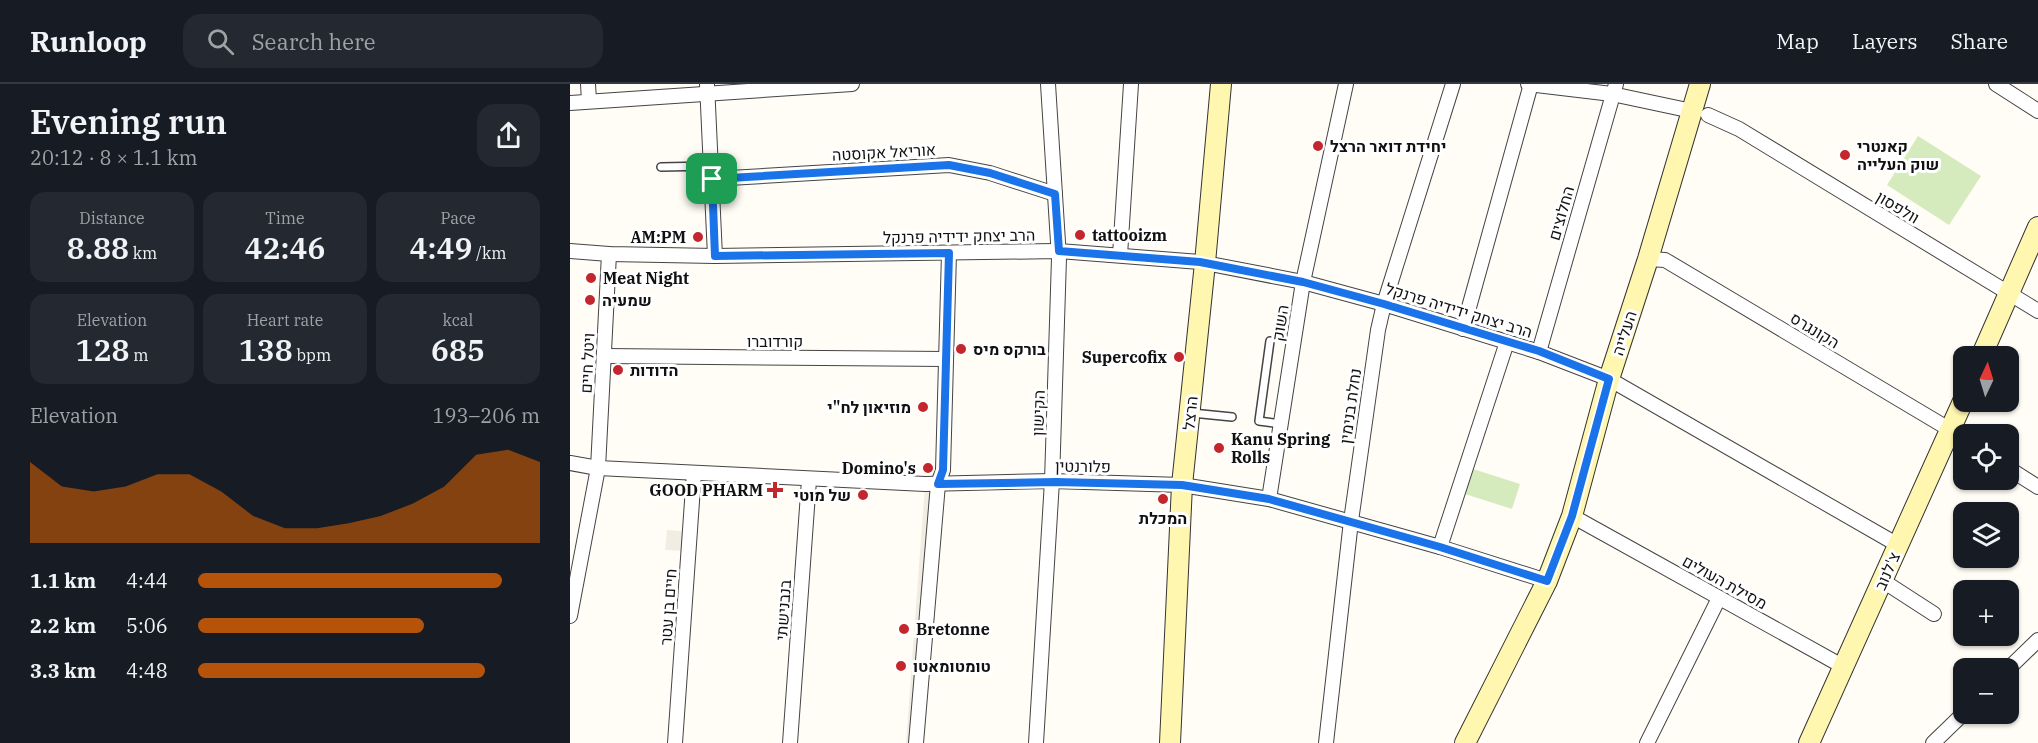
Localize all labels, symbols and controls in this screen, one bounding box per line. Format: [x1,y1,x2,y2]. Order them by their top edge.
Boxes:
search box [183,14,603,68]
text: Runloop [30,23,147,60]
icon: search [204,25,237,58]
text: Search here [252,27,376,56]
text: Map [1776,27,1819,55]
text: Layers [1852,27,1918,55]
text: Share [1951,27,2008,55]
text: Evening run [30,100,227,143]
button: share [477,104,540,167]
place label: יחידת דואר הרצל [1330,136,1446,156]
place label: קאנטרי שוק העלייה [1857,136,1939,174]
street label: אוריאל אקוסטה [831,139,937,165]
marker: יחידת דואר הרצל [1311,139,1325,153]
text: 20:12 · 8 × 1.1 km [30,144,198,171]
marker: קאנטרי שוק העלייה [1838,148,1852,162]
pin [686,153,737,204]
icon: arrive [695,162,728,195]
street label: החלוצים [1544,183,1578,243]
street label: וולפסון [1873,186,1923,228]
text: Distance [79,208,145,228]
text: Time [265,208,305,228]
text: Pace [440,208,476,228]
street label: הרב יצחק ידידיה פרנקל [883,225,1035,247]
place label: tattooizm [1092,225,1167,245]
place label: AM:PM [630,227,686,247]
text: 8.88 [67,228,129,267]
text: 42:46 [245,228,325,267]
text: 4:49 [409,228,472,267]
marker: tattooizm [1073,228,1087,242]
marker: AM:PM [691,230,705,244]
text: km [129,243,157,263]
text: /km [472,243,507,263]
place label: Meat Night [603,268,689,288]
marker: Meat Night [584,271,598,285]
street label: הרב יצחק ידידיה פרנקל [1383,278,1535,342]
place label: שמעיה [602,290,652,310]
marker: שמעיה [583,293,597,307]
street label: השוק [1267,303,1293,343]
street label: הקונגרס [1787,307,1843,353]
street label: העלייה [1607,308,1641,358]
text: Elevation [77,310,147,330]
text: Heart rate [247,310,323,330]
text: kcal [443,310,473,330]
text: 128 [76,330,130,369]
text: 138 [239,330,293,369]
text: 685 [431,330,485,369]
street label: קורדוברו [747,331,803,351]
street label: ויטל חיים [575,332,599,394]
place label: בורקס מיס [973,339,1046,359]
marker: בורקס מיס [954,342,968,356]
text: m [130,345,148,365]
text: bpm [293,345,331,365]
north arrow [1953,346,2019,412]
map controls [1953,346,2019,724]
place label: Supercofix [1082,347,1168,367]
marker: Supercofix [1172,350,1186,364]
place label: הדודות [630,360,678,380]
marker: הדודות [611,363,625,377]
street label: נחלת בנימין [1335,367,1365,445]
street label: הקישון [1027,390,1049,436]
street label: הרצל [1178,395,1202,431]
place label: מוזיאון לח"י [827,397,911,417]
marker: מוזיאון לח"י [916,400,930,414]
text: Elevation [30,402,118,429]
text: 193–206 m [433,402,540,429]
button: locate [1953,424,2019,490]
place label: Kanu Spring Rolls [1231,429,1331,467]
marker: Kanu Spring Rolls [1212,441,1226,455]
street label: פלורנטין [1055,456,1111,476]
place label: Domino's [842,458,916,478]
marker: Domino's [921,461,935,475]
place label: GOOD PHARM [649,480,763,500]
marker: GOOD PHARM [768,483,782,497]
place label: של מוטי [794,485,851,505]
marker: של מוטי [856,488,870,502]
marker: המכלת [1156,492,1170,506]
button: layers [1953,502,2019,568]
place label: המכלת [1139,508,1187,528]
street label: צ'לנוב [1870,549,1904,593]
street label: מסילת העולים [1679,551,1771,613]
text: 1.1 km [30,567,96,594]
text: 4:44 [126,567,168,594]
street label: חיים בן עטר [655,568,681,646]
street label: בנבנישתי [771,578,795,641]
button: + [1953,580,2019,646]
text: 2.2 km [30,612,96,639]
text: 5:06 [126,612,168,639]
place label: Bretonne [916,619,990,639]
marker: Bretonne [897,622,911,636]
place label: טומטומאטו [913,656,991,676]
text: 3.3 km [30,657,96,684]
text: 4:48 [126,657,168,684]
button: − [1953,658,2019,724]
marker: טומטומאטו [894,659,908,673]

